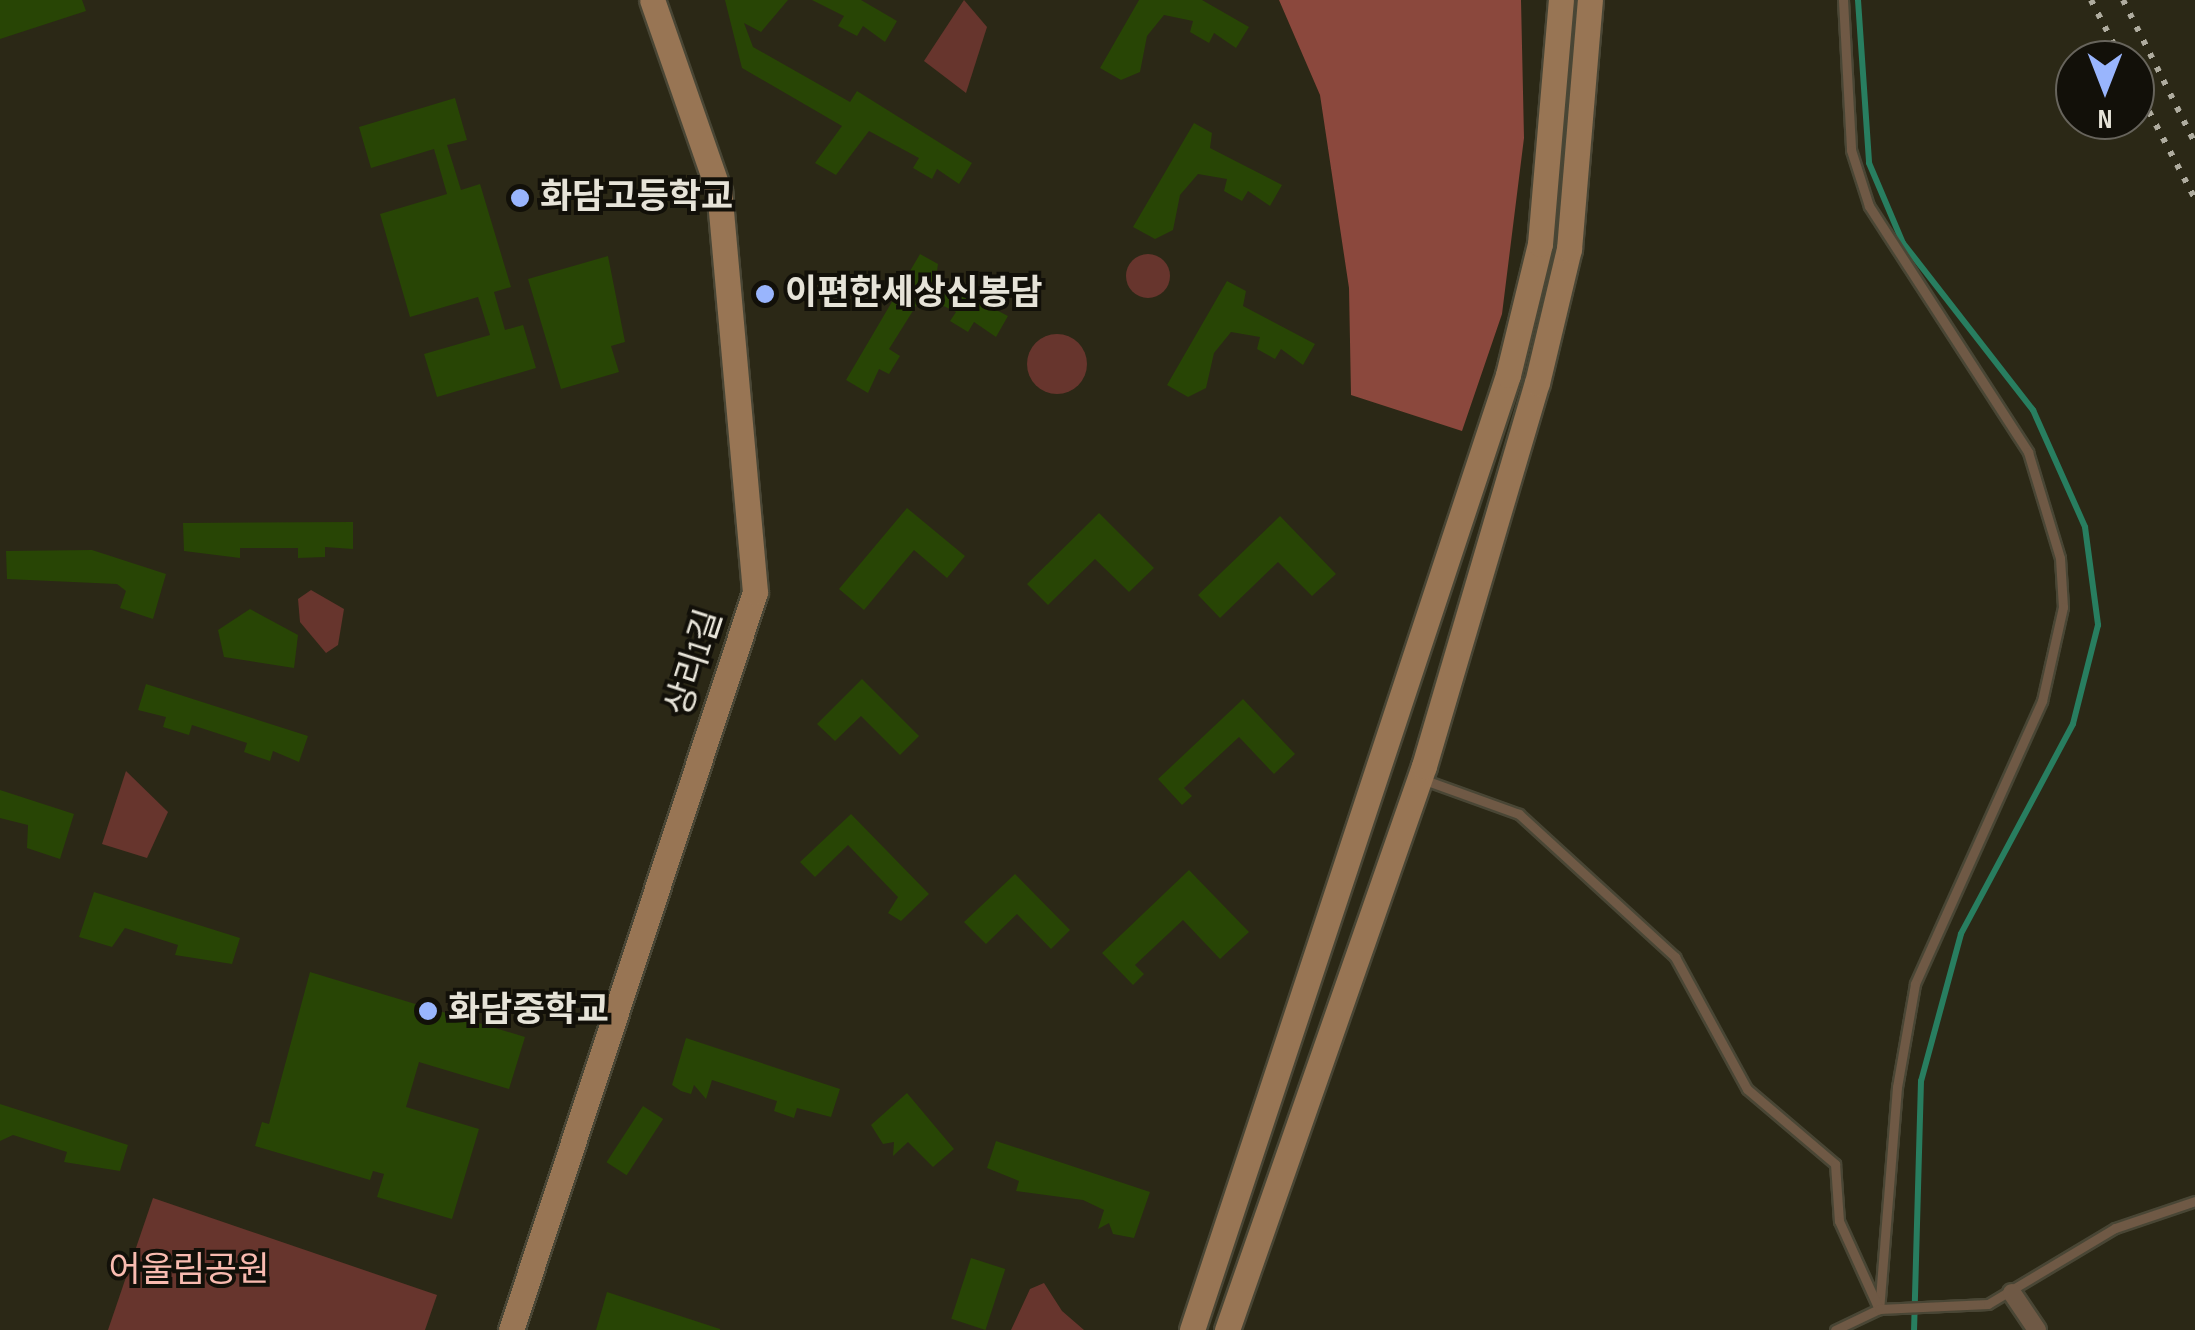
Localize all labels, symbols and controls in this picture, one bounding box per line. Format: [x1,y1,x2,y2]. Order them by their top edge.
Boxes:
north arrow [2055,40,2155,140]
text: N [2098,102,2112,135]
place label: 화담고등학교 [540,177,733,219]
marker: 화담고등학교 [509,187,531,209]
place label: 이편한세상신봉담 [785,273,1043,315]
marker: 이편한세상신봉담 [754,283,776,305]
street label: 상리1길 [658,605,732,721]
place label: 화담중학교 [448,990,609,1032]
marker: 화담중학교 [417,1000,439,1022]
park label: 어울림공원 [109,1250,269,1292]

